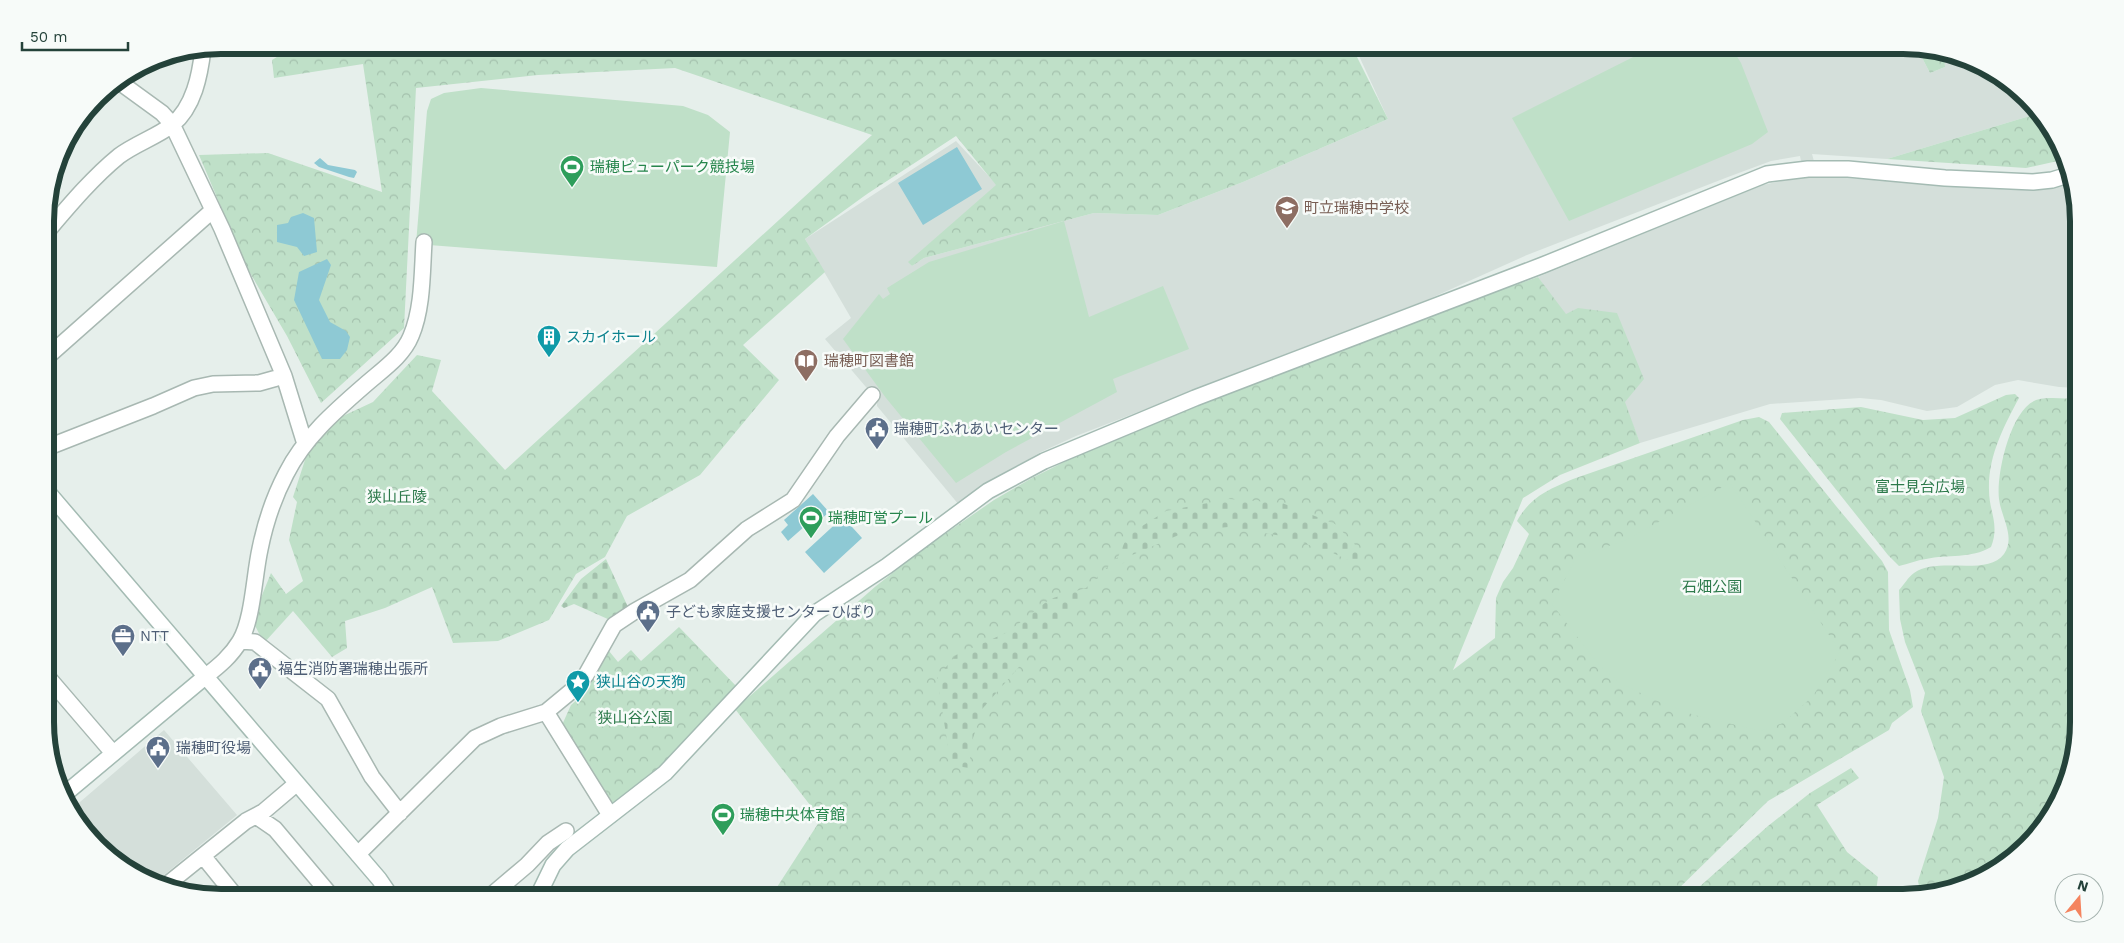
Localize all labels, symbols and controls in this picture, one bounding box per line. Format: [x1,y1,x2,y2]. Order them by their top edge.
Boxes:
scale bar [22,20,129,52]
text: 50 m [30,28,67,46]
sports icon: 瑞穂ビューパーク競技場 [559,154,585,188]
place label: 瑞穂ビューパーク競技場 [590,158,755,176]
school or university icon: 町立瑞穂中学校 [1274,195,1300,229]
place label: 町立瑞穂中学校 [1304,199,1409,217]
building icon: スカイホール [536,324,562,358]
place label: スカイホール [566,328,656,346]
library icon: 瑞穂町図書館 [793,348,819,382]
place label: 瑞穂町図書館 [824,352,914,370]
public building icon: 瑞穂町ふれあいセンター [864,416,890,450]
place label: 瑞穂町ふれあいセンター [894,420,1059,438]
park label: 富士見台広場 [1875,478,1965,496]
park label: 狭山丘陵 [367,488,427,506]
sports icon: 瑞穂町営プール [798,505,824,539]
place label: 瑞穂町営プール [828,509,933,527]
park label: 石畑公園 [1682,578,1742,596]
public building icon: 子ども家庭支援センターひばり [635,599,661,633]
place label: 子ども家庭支援センターひばり [666,603,876,621]
office icon: NTT [110,623,136,657]
place label: NTT [140,627,169,645]
public building icon: 福生消防署瑞穂出張所 [247,656,273,690]
place label: 福生消防署瑞穂出張所 [278,660,428,678]
place icon: 狭山谷の天狗 [565,669,591,703]
place label: 狭山谷の天狗 [596,673,686,691]
park label: 狭山谷公園 [597,709,673,727]
public building icon: 瑞穂町役場 [145,735,171,769]
place label: 瑞穂町役場 [176,739,251,757]
sports icon: 瑞穂中央体育館 [710,802,736,836]
place label: 瑞穂中央体育館 [740,806,845,824]
north arrow [2054,873,2104,923]
text: N [2076,876,2090,895]

